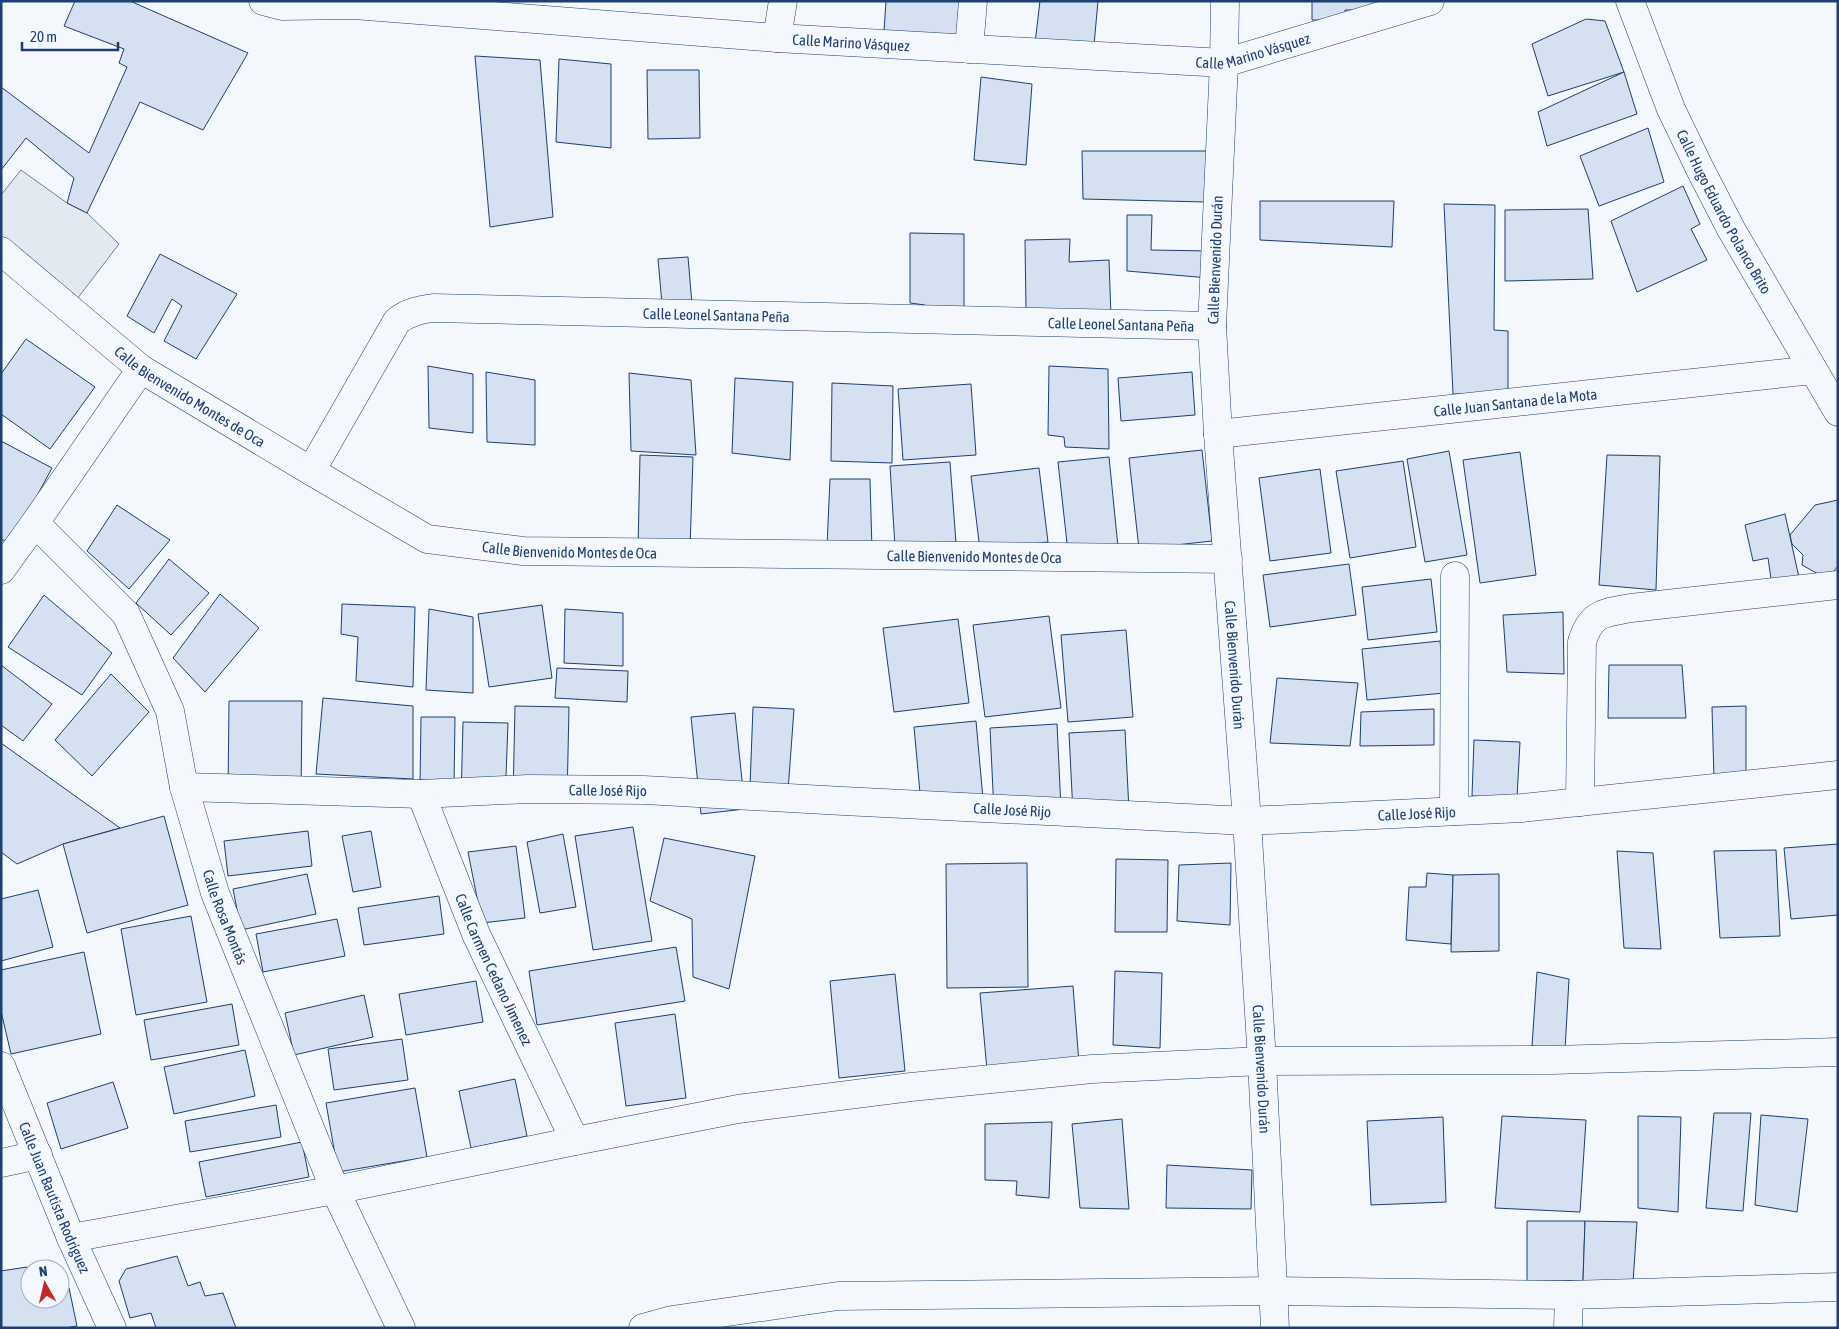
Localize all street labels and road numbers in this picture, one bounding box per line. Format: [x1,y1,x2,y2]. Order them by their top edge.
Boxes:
street label: Calle Marino Vásquez [1195,29,1312,71]
street label: Calle Marino Vásquez [792,30,911,54]
street label: Calle Hugo Eduardo Polanco Brito [1674,127,1775,296]
street label: Calle Bienvenido Durán [1204,195,1226,325]
street label: Calle Leonel Santana Peña [643,304,790,325]
street label: Calle Leonel Santana Peña [1048,314,1195,334]
street label: Calle Bienvenido Montes de Oca [111,342,268,450]
street label: Calle Juan Santana de la Mota [1433,385,1598,419]
street label: Calle Bienvenido Montes de Oca [481,537,657,561]
street label: Calle Bienvenido Montes de Oca [887,547,1062,566]
street label: Calle Bienvenido Durán [1222,600,1249,730]
street label: Calle José Rijo [569,781,647,799]
street label: Calle José Rijo [973,799,1052,820]
street label: Calle José Rijo [1377,803,1456,823]
street label: Calle Rosa Montás [200,867,251,967]
street label: Calle Carmen Cedano Jimenez [452,891,537,1048]
street label: Calle Bienvenido Durán [1250,1004,1274,1134]
street label: Calle Juan Bautista Rodríguez [16,1119,94,1276]

